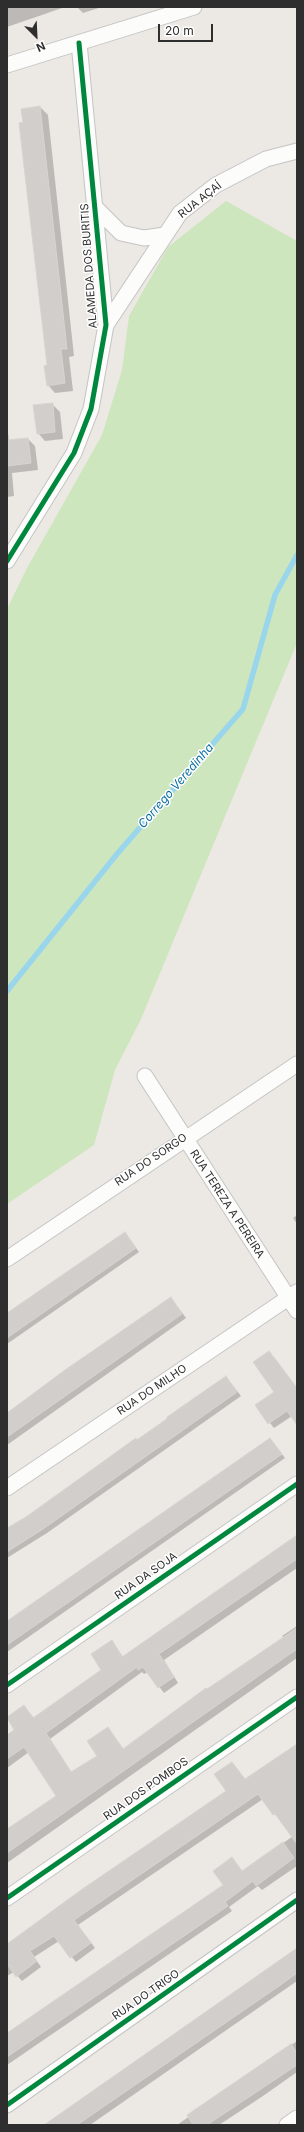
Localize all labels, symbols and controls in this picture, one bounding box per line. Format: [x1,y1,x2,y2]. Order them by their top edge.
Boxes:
north arrow [16,16,56,56]
scale bar [160,16,215,42]
text: 20 m [165,23,194,38]
text: N [34,39,48,55]
street label: RUA AÇAÍ [176,179,224,221]
street label: ALAMEDA DOS BURITIS [78,203,100,329]
water label: Corrego Veredinha [135,741,217,831]
street label: RUA DO SORGO [112,1131,190,1189]
street label: RUA TEREZA A PEREIRA [187,1147,267,1261]
street label: RUA DO MILHO [115,1362,189,1418]
street label: RUA DA SOJA [112,1550,180,1602]
street label: RUA DOS POMBOS [101,1755,191,1823]
street label: RUA DO TRIGO [110,1967,182,2023]

